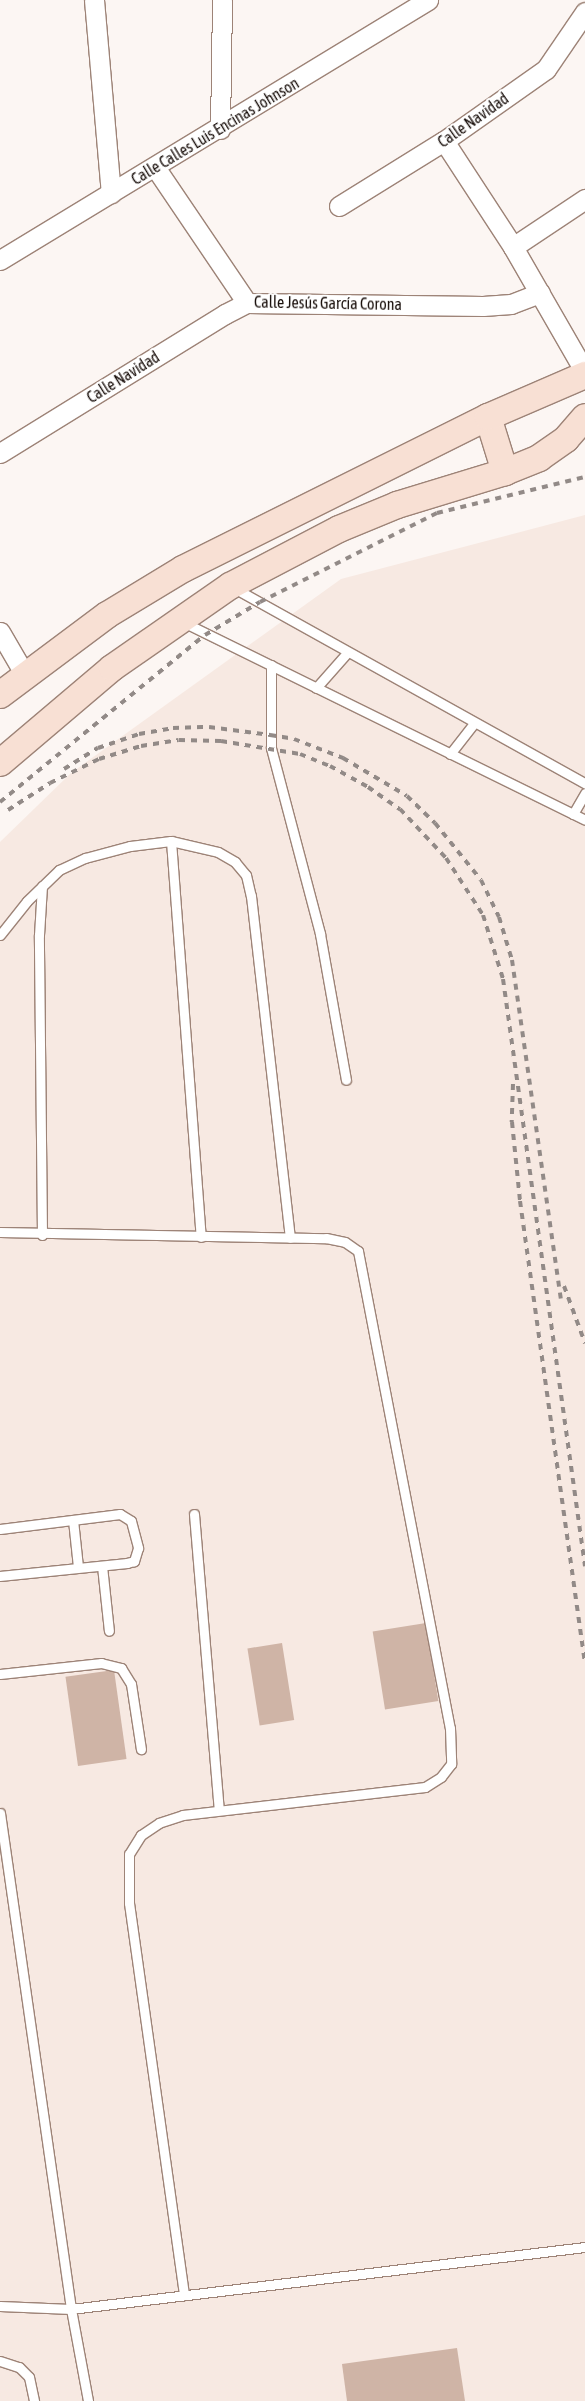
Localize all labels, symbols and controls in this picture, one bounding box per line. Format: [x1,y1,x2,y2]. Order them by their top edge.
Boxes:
street label: Calle Calles Luis Encinas Johnson [128,73,302,189]
street label: Calle Navidad [434,89,512,151]
street label: Calle Jesús García Corona [254,292,402,314]
street label: Calle Navidad [83,347,163,407]

